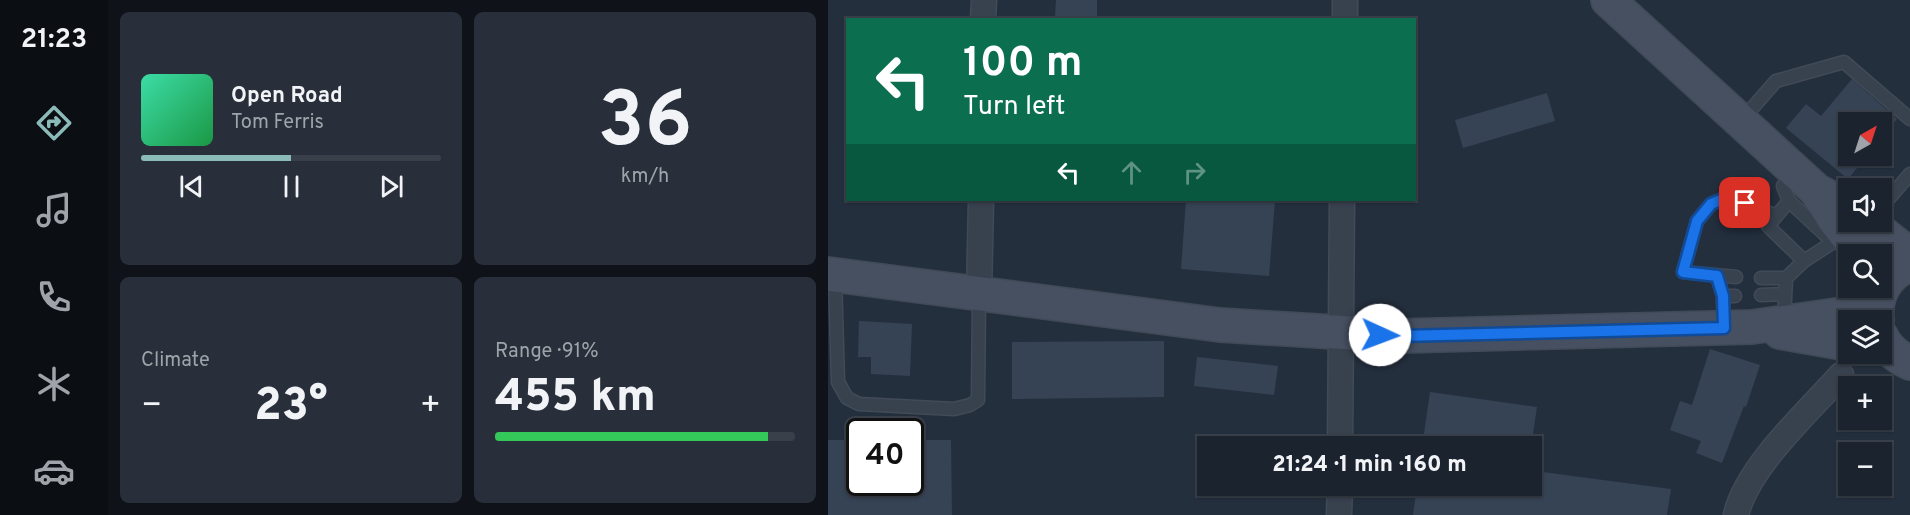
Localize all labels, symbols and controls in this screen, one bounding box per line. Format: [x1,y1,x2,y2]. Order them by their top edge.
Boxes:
text: 21:23 [21,23,87,57]
text: 100 m [963,38,1082,91]
icon: left [864,42,942,120]
text: 36 [598,75,692,174]
text: Open Road [231,83,343,110]
text: Turn left [963,90,1065,124]
icon: directions [33,102,75,144]
text: Tom Ferris [231,110,324,136]
north arrow [1838,112,1892,166]
map controls [1838,112,1892,496]
icon: left [1052,156,1085,189]
icon: ahead [1115,156,1148,189]
icon: right [1178,156,1211,189]
text: km/h [621,164,669,190]
icon: previous [175,170,208,203]
icon: pause [275,170,308,203]
icon: next [375,170,408,203]
pin [1719,177,1770,228]
button: sound [1838,178,1892,232]
icon: arrive [1728,186,1761,219]
icon: music [33,189,75,231]
button: search [1838,244,1892,298]
icon: phone [33,276,75,318]
position arrow [1348,303,1412,367]
button: layers [1838,310,1892,364]
text: Range · 91% [495,339,599,365]
text: Climate [141,348,210,374]
icon: climate [33,363,75,405]
text: 455 km [495,370,656,427]
button: + [1838,376,1892,430]
text: 23° [254,379,328,436]
text: − [141,386,162,428]
text: + [420,386,441,428]
speed limit sign: 40 [846,418,924,496]
button: − [1838,442,1892,496]
icon: car [33,450,75,492]
text: 21:24 · 1 min · 160 m [1272,452,1467,479]

